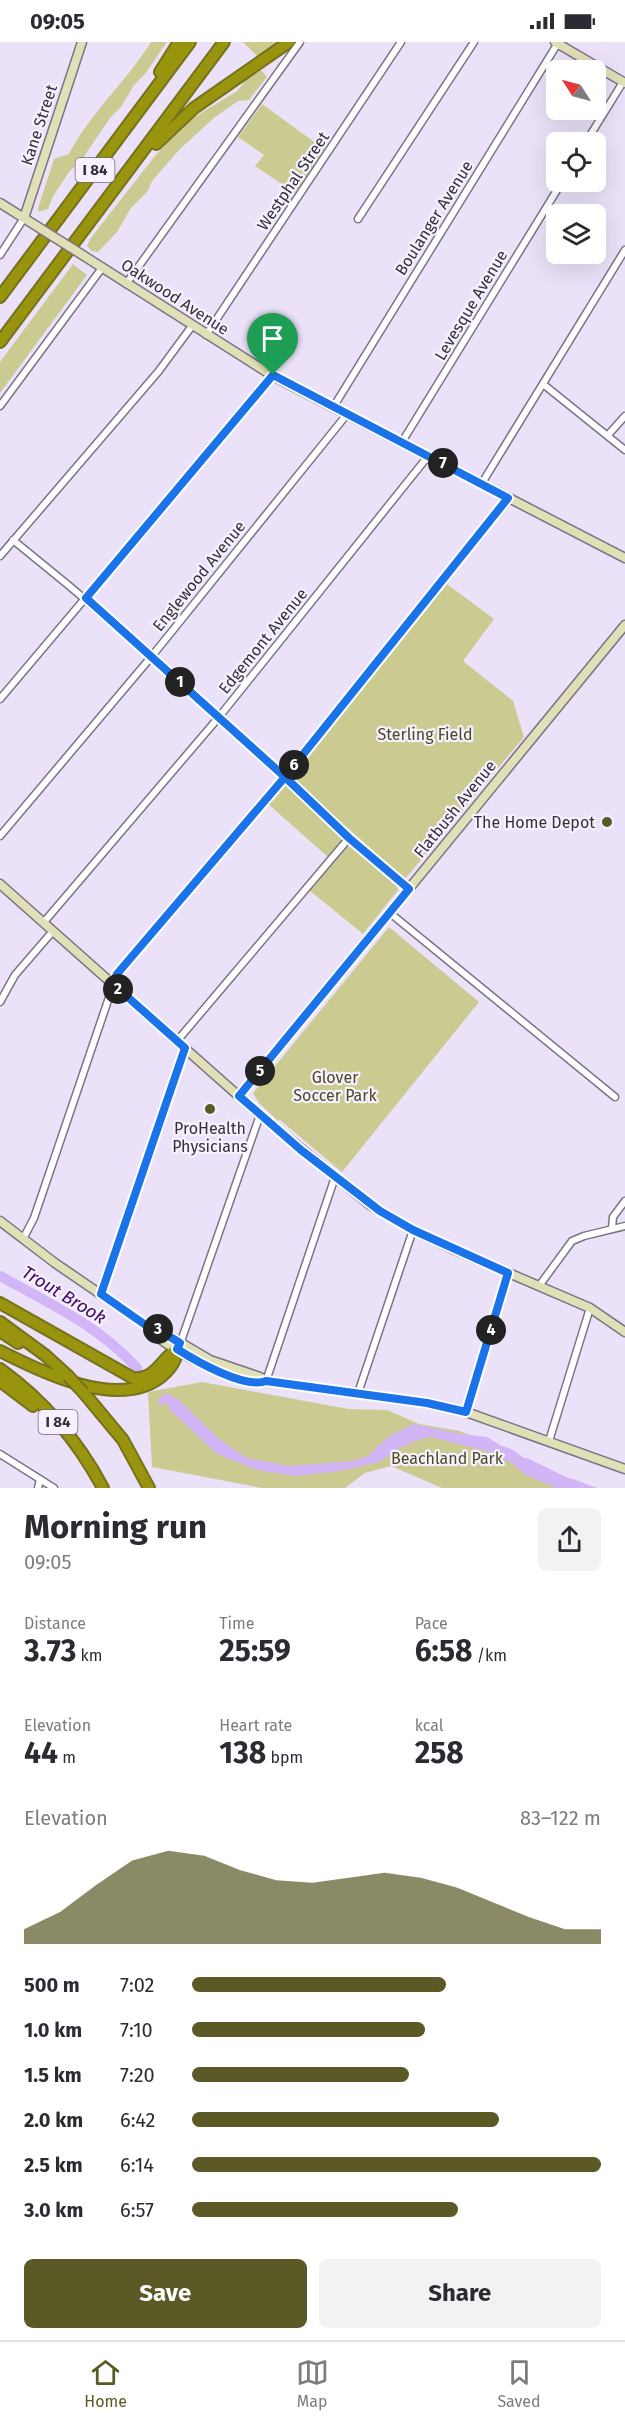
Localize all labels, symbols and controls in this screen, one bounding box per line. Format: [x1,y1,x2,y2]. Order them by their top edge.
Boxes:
text: 09:05 [30,8,85,35]
north arrow [546,60,606,120]
map controls [546,60,606,264]
street label: Kane Street [17,82,61,168]
street label: Westphal Street [253,128,333,234]
button: locate [546,132,606,192]
street label: Boulanger Avenue [391,157,477,279]
road number: I 84 [76,158,115,182]
button: layers [546,204,606,264]
street label: Levesque Avenue [431,246,511,364]
street label: Oakwood Avenue [117,255,233,339]
pin [247,313,298,375]
icon: arrive [256,322,289,355]
pin: 7 [428,448,458,478]
text: 7 [439,453,447,472]
street label: Englewood Avenue [149,517,249,635]
street label: Edgemont Avenue [215,584,311,698]
pin: 1 [165,667,195,697]
text: 1 [176,672,184,691]
park label: Sterling Field [378,725,473,744]
pin: 6 [279,750,309,780]
text: 6 [289,755,299,774]
street label: Flatbush Avenue [410,756,500,862]
place label: The Home Depot [474,813,595,832]
marker: The Home Depot [600,815,614,829]
pin: 2 [103,974,133,1004]
text: 2 [114,979,122,998]
pin: 5 [245,1056,275,1086]
text: 5 [256,1061,264,1080]
park label: Glover Soccer Park [293,1068,377,1105]
marker: ProHealth Physicians [203,1102,217,1116]
place label: ProHealth Physicians [172,1119,248,1156]
water label: Trout Brook [18,1261,110,1329]
pin: 3 [143,1314,173,1344]
pin: 4 [476,1315,506,1345]
text: 3 [154,1319,162,1338]
text: 4 [486,1320,496,1339]
road number: I 84 [38,1410,78,1434]
park label: Beachland Park [391,1449,504,1468]
text: Morning run [24,1507,207,1547]
button: share [538,1508,601,1571]
text: 09:05 [24,1550,71,1574]
text: Distance [24,1614,86,1633]
text: Time [219,1614,255,1633]
text: Pace [415,1614,448,1633]
text: 3.73 [24,1633,76,1669]
text: 25:59 [219,1633,291,1669]
text: 6:58 [415,1633,473,1669]
text: km [76,1646,102,1665]
text: /km [473,1646,507,1665]
text: Elevation [24,1716,91,1735]
text: Heart rate [219,1716,292,1735]
text: kcal [415,1716,443,1735]
text: 44 [24,1735,58,1771]
text: 138 [219,1735,266,1771]
text: 258 [415,1735,464,1771]
text: m [58,1748,76,1767]
text: bpm [266,1748,303,1767]
text: Elevation [24,1806,108,1830]
text: 83–122 m [520,1806,601,1830]
text: 500 m [24,1973,80,1997]
text: 7:02 [120,1973,155,1997]
text: 1.0 km [24,2018,82,2042]
text: 7:10 [120,2018,153,2042]
text: 1.5 km [24,2063,82,2087]
text: 7:20 [120,2063,155,2087]
text: 2.0 km [24,2108,83,2132]
text: 6:42 [120,2108,156,2132]
text: 2.5 km [24,2153,83,2177]
text: 6:14 [120,2153,154,2177]
text: 3.0 km [24,2198,83,2222]
text: 6:57 [120,2198,154,2222]
button: Save [24,2259,307,2328]
button: Share [319,2259,601,2328]
tab: Home [84,2356,127,2411]
tab: Map [296,2356,329,2411]
tab: Saved [497,2356,541,2411]

